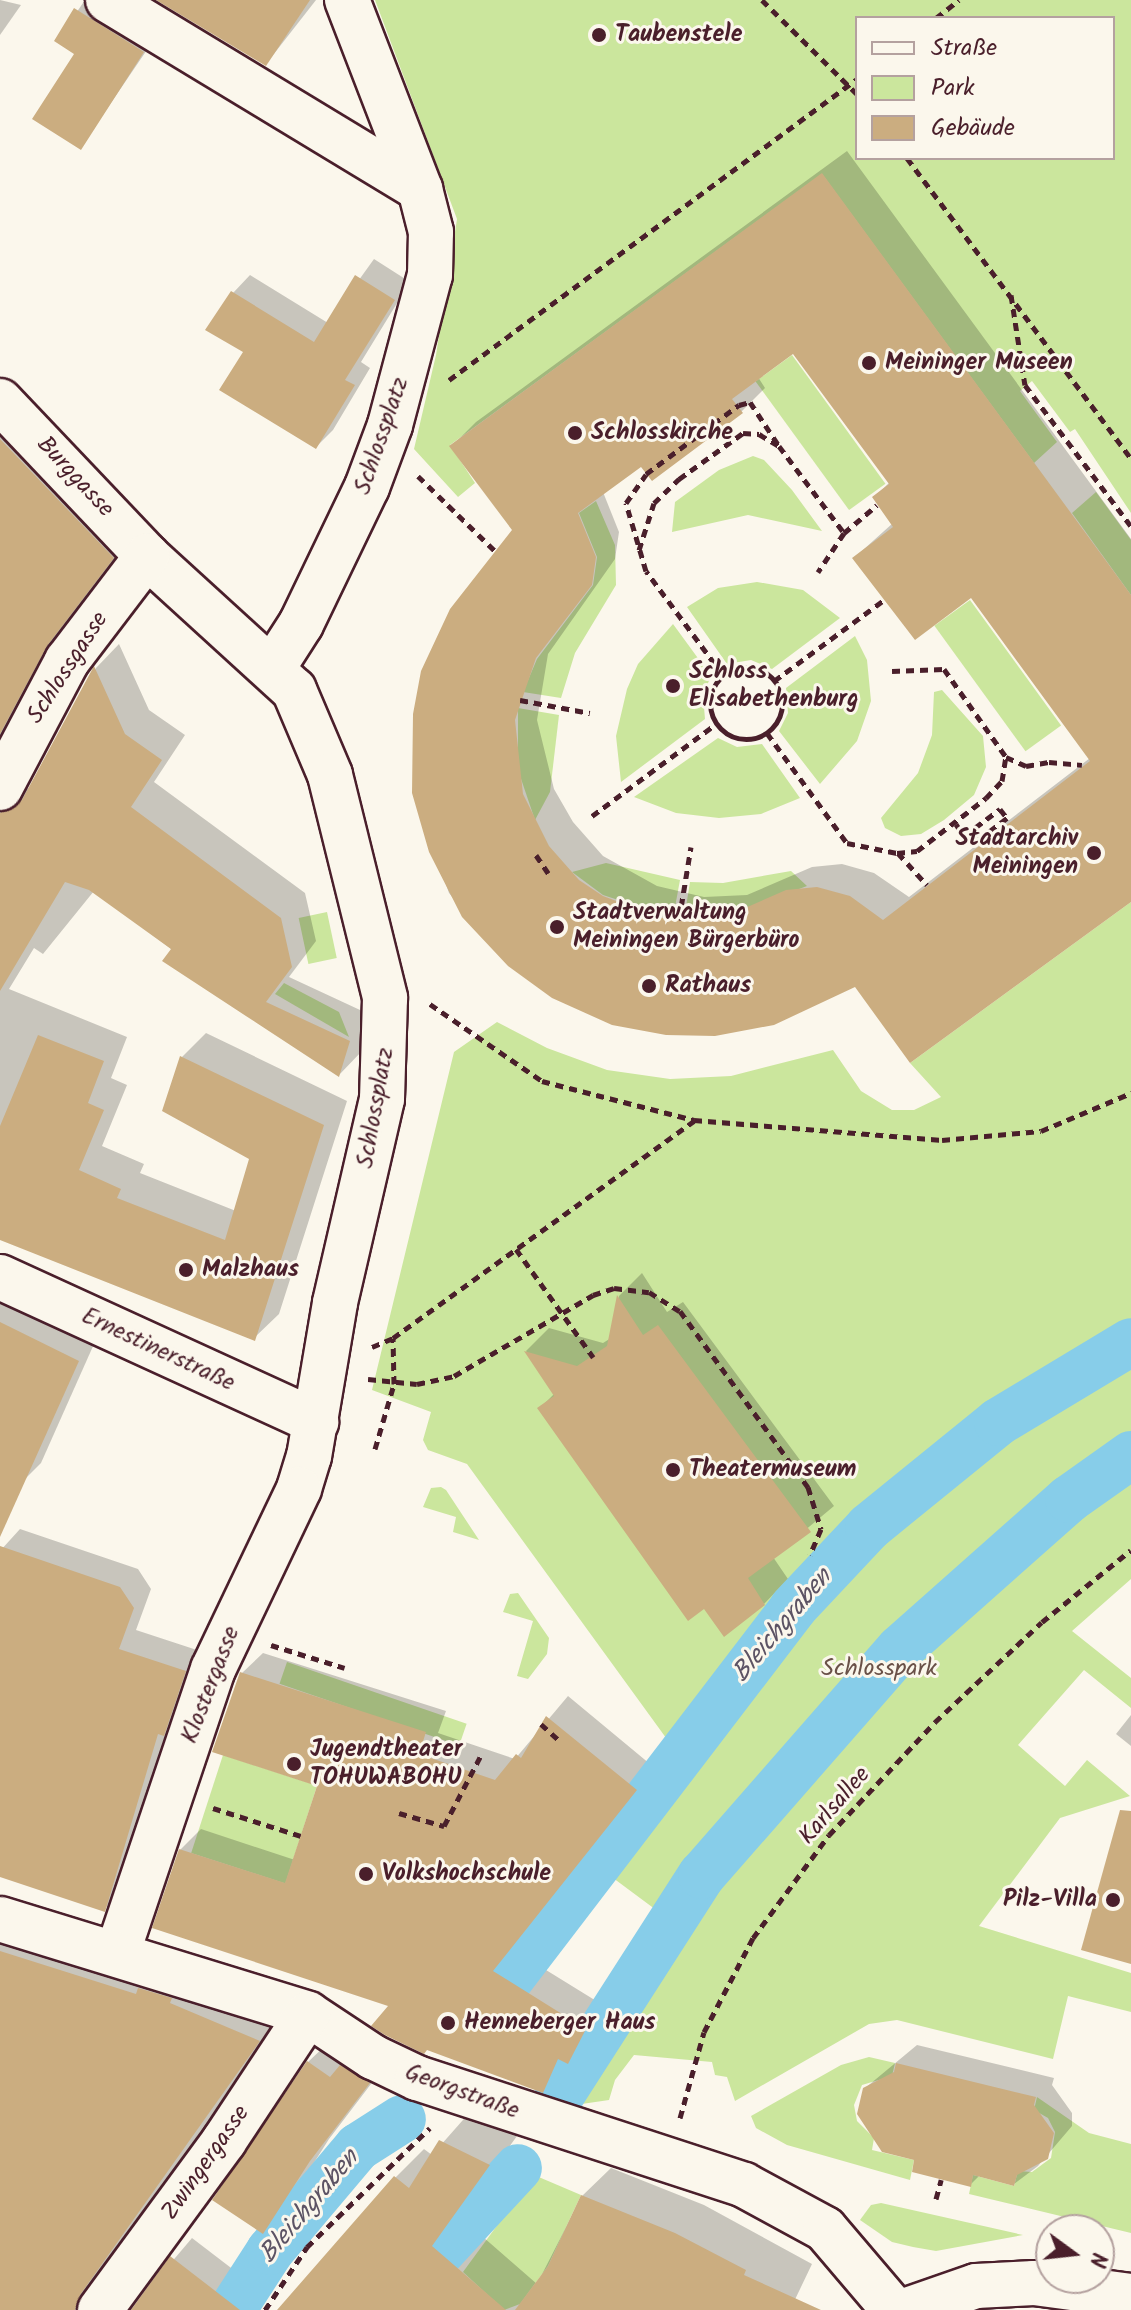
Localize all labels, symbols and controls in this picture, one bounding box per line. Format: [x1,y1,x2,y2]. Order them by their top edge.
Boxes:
legend [855,16,1115,160]
place label: Taubenstele [615,21,742,49]
marker: Taubenstele [590,26,608,44]
text: Straße [931,29,997,68]
text: Park [931,69,975,108]
text: Gebäude [931,109,1015,148]
place label: Meininger Museen [885,349,1073,377]
marker: Meininger Museen [860,354,878,372]
street label: Schlossplatz [349,374,415,498]
place label: Schlosskirche [591,419,733,447]
marker: Schlosskirche [566,424,584,442]
street label: Burggasse [30,431,120,523]
street label: Schlossgasse [21,607,115,729]
place label: Schloss Elisabethenburg [689,658,858,714]
marker: Schloss Elisabethenburg [664,677,682,695]
place label: Stadtarchiv Meiningen [955,825,1078,881]
marker: Stadtarchiv Meiningen [1085,844,1103,862]
place label: Stadtverwaltung Meiningen Bürgerbüro [573,899,800,955]
marker: Stadtverwaltung Meiningen Bürgerbüro [548,918,566,936]
place label: Rathaus [665,972,751,1000]
marker: Rathaus [640,977,658,995]
street label: Schlossplatz [351,1045,401,1171]
place label: Malzhaus [202,1256,299,1284]
marker: Malzhaus [177,1261,195,1279]
street label: Ernestinerstraße [77,1302,239,1398]
place label: Theatermuseum [689,1456,856,1484]
marker: Theatermuseum [664,1461,682,1479]
water label: Bleichgraben [726,1563,840,1689]
street label: Klostergasse [175,1622,247,1748]
park label: Schlosspark [821,1655,937,1683]
place label: Jugendtheater TOHUWABOHU [310,1736,462,1792]
marker: Jugendtheater TOHUWABOHU [285,1755,303,1773]
street label: Karlsallee [793,1761,877,1851]
place label: Volkshochschule [382,1860,551,1888]
marker: Volkshochschule [357,1865,375,1883]
place label: Pilz-Villa [1003,1886,1097,1914]
marker: Pilz-Villa [1104,1891,1122,1909]
place label: Henneberger Haus [464,2009,656,2037]
marker: Henneberger Haus [439,2014,457,2032]
street label: Georgstraße [401,2058,523,2126]
street label: Zwingergasse [156,2100,256,2226]
water label: Bleichgraben [253,2144,367,2270]
north arrow [1035,2214,1115,2294]
text: N [1078,2249,1115,2271]

